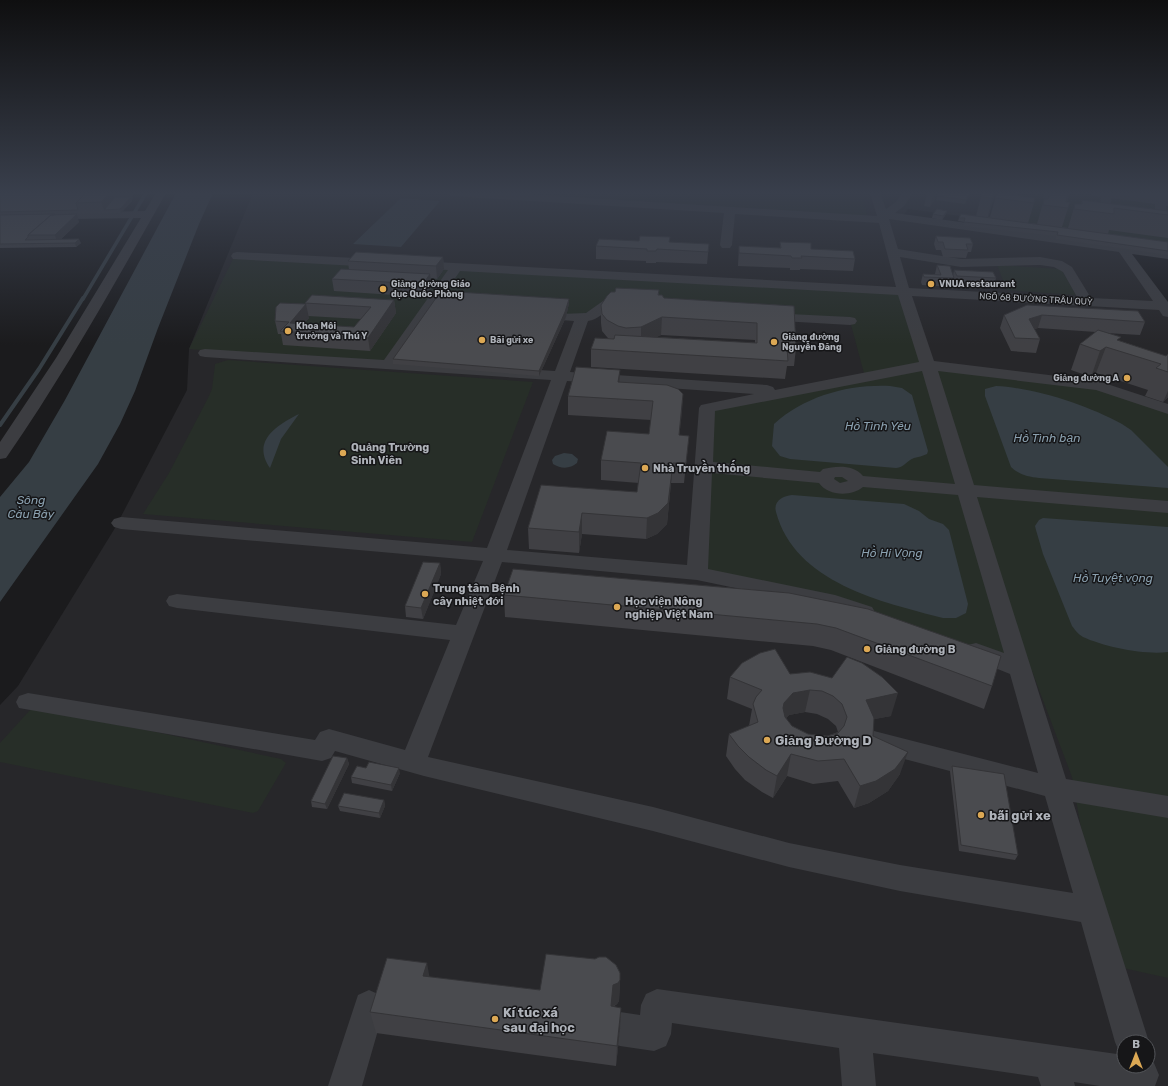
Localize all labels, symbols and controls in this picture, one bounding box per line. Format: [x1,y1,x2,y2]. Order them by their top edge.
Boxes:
place label: Giảng đường Giáo dục Quốc Phòng [391,279,471,300]
marker: VNUA restaurant [926,279,936,289]
place label: VNUA restaurant [939,279,1015,289]
marker: Giảng đường Giáo dục Quốc Phòng [378,284,388,294]
street label: NGÕ 68 ĐƯỜNG TRÂU QUỲ [979,290,1093,307]
place label: Khoa Môi trường và Thú Y [296,321,368,342]
marker: Khoa Môi trường và Thú Y [283,326,293,336]
place label: Giảng đường Nguyễn Đăng [782,332,842,353]
marker: Bãi gửi xe [477,335,487,345]
place label: Bãi gửi xe [490,335,534,346]
marker: Giảng đường Nguyễn Đăng [769,337,779,347]
place label: Giảng đường A [1053,373,1120,384]
marker: Giảng đường A [1122,373,1132,383]
water label: Hồ Tình Yêu [845,418,911,433]
water label: Hồ Tình bạn [1014,430,1080,445]
place label: Quảng Trường Sinh Viên [351,441,429,467]
marker: Quảng Trường Sinh Viên [338,448,348,458]
place label: Nhà Truyền thống [653,460,750,475]
marker: Nhà Truyền thống [640,463,650,473]
water label: Sông Cầu Bây [8,493,55,521]
water label: Hồ Hi Vọng [861,545,923,560]
water label: Hồ Tuyệt vọng [1073,570,1153,585]
place label: Trung tâm Bệnh cây nhiệt đới [433,582,520,608]
marker: Trung tâm Bệnh cây nhiệt đới [420,589,430,599]
place label: Học viện Nông nghiệp Việt Nam [625,595,713,621]
marker: Học viện Nông nghiệp Việt Nam [612,602,622,612]
place label: Giảng đường B [875,643,956,656]
marker: Giảng đường B [862,644,872,654]
place label: Giảng Đường D [775,733,872,748]
marker: Giảng Đường D [762,735,772,745]
place label: bãi gửi xe [989,808,1051,823]
marker: bãi gửi xe [976,810,986,820]
place label: Kí túc xá sau đại học [503,1005,575,1035]
marker: Kí túc xá sau đại học [490,1014,500,1024]
north arrow [1116,1034,1156,1074]
text: B [1132,1038,1140,1051]

